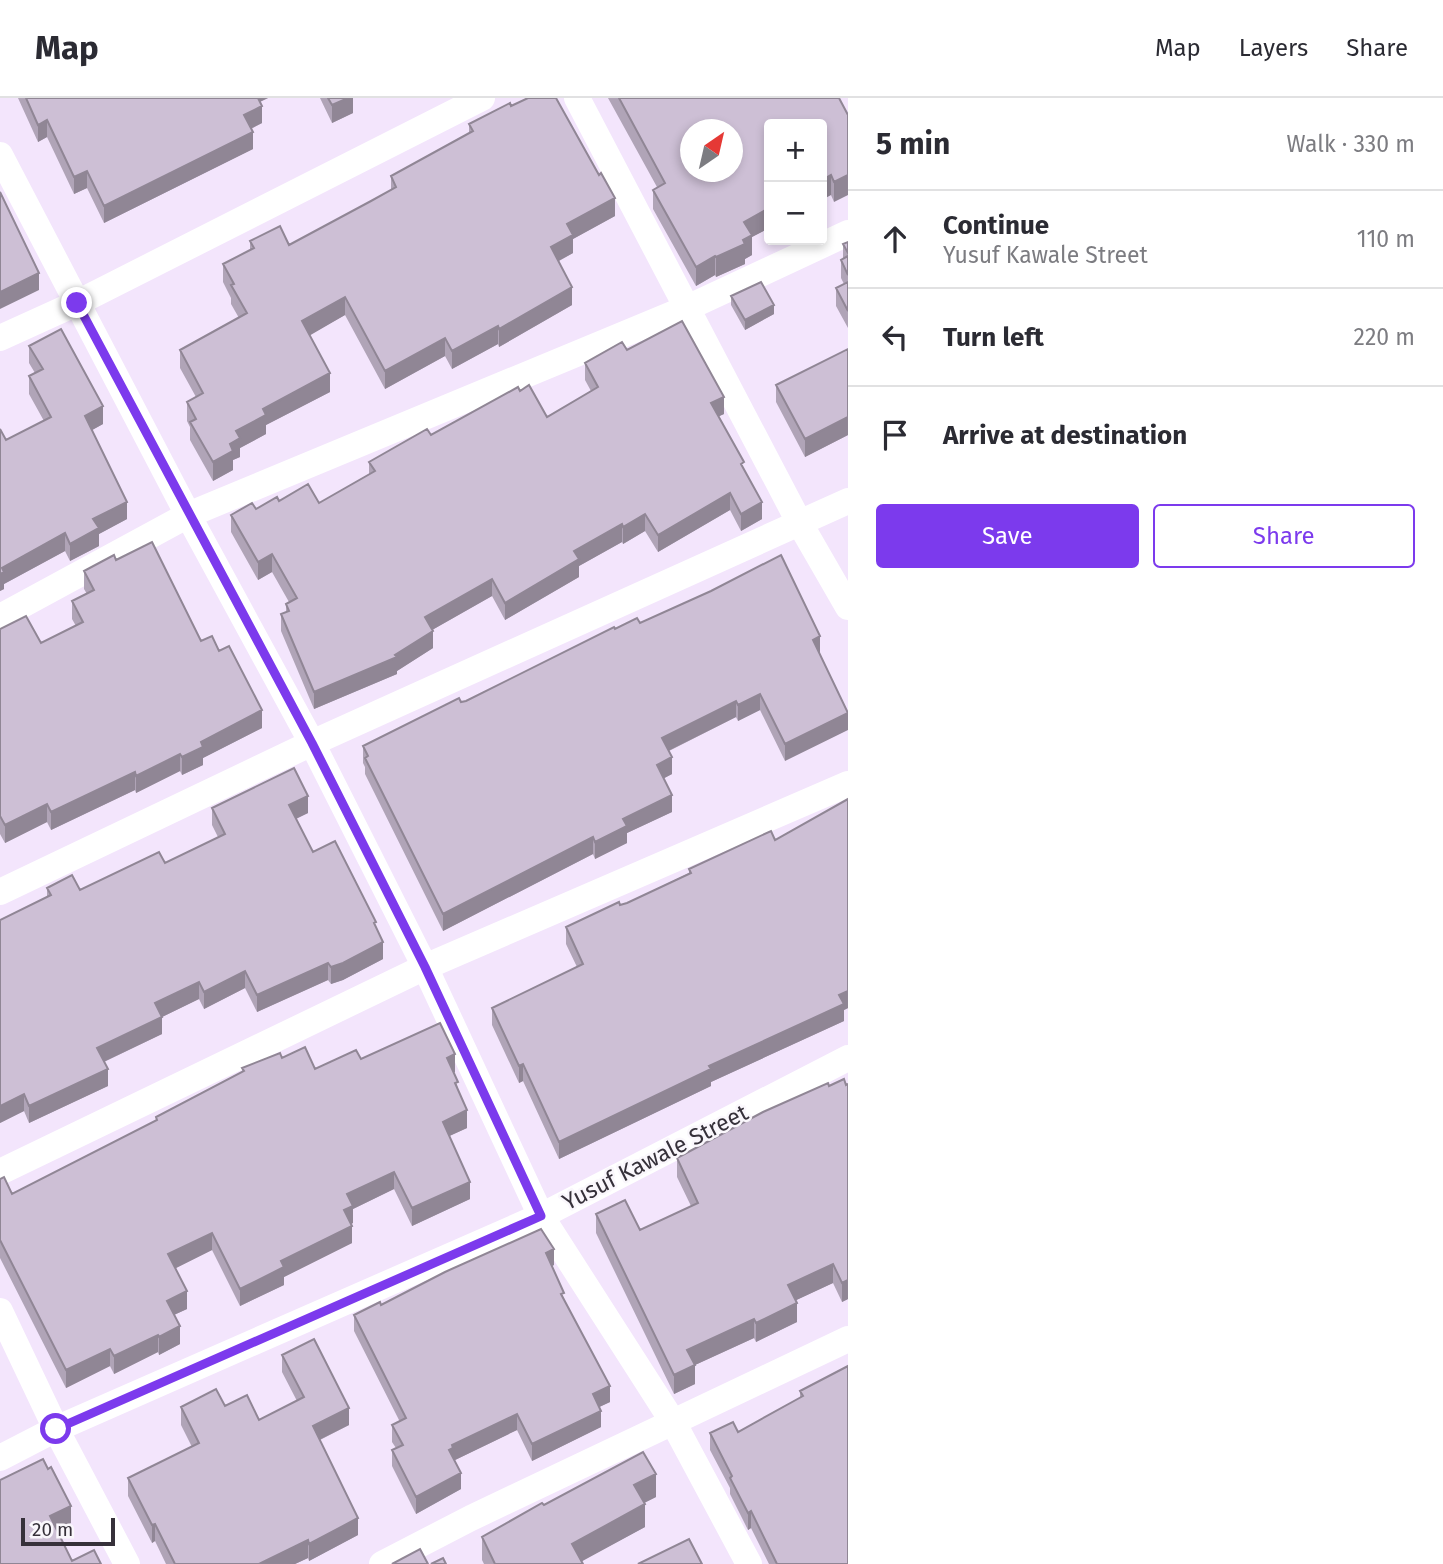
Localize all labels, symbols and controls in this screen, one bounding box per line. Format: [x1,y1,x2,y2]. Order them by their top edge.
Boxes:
text: Map [35,28,99,68]
text: Map [1155,34,1201,62]
text: Layers [1239,34,1308,62]
text: Share [1346,34,1408,62]
north arrow [680,119,743,182]
map controls [764,119,827,245]
button: + [764,119,827,182]
text: 5 min [876,126,950,162]
text: Walk · 330 m [1287,130,1415,158]
button: − [764,182,827,245]
text: Continue [943,210,1049,241]
icon: ahead [876,220,914,258]
text: 110 m [1357,225,1415,253]
text: Yusuf Kawale Street [943,241,1148,269]
route end [61,287,92,318]
icon: left [876,318,914,356]
text: Turn left [943,322,1044,353]
text: 220 m [1354,323,1415,351]
icon: arrive [876,416,914,454]
text: Arrive at destination [943,420,1187,451]
button: Save [876,504,1139,568]
button: Share [1153,504,1415,568]
street label: Yusuf Kawale Street [557,1098,753,1216]
route start [40,1413,71,1444]
scale bar [21,1515,116,1547]
text: 20 m [32,1518,73,1541]

